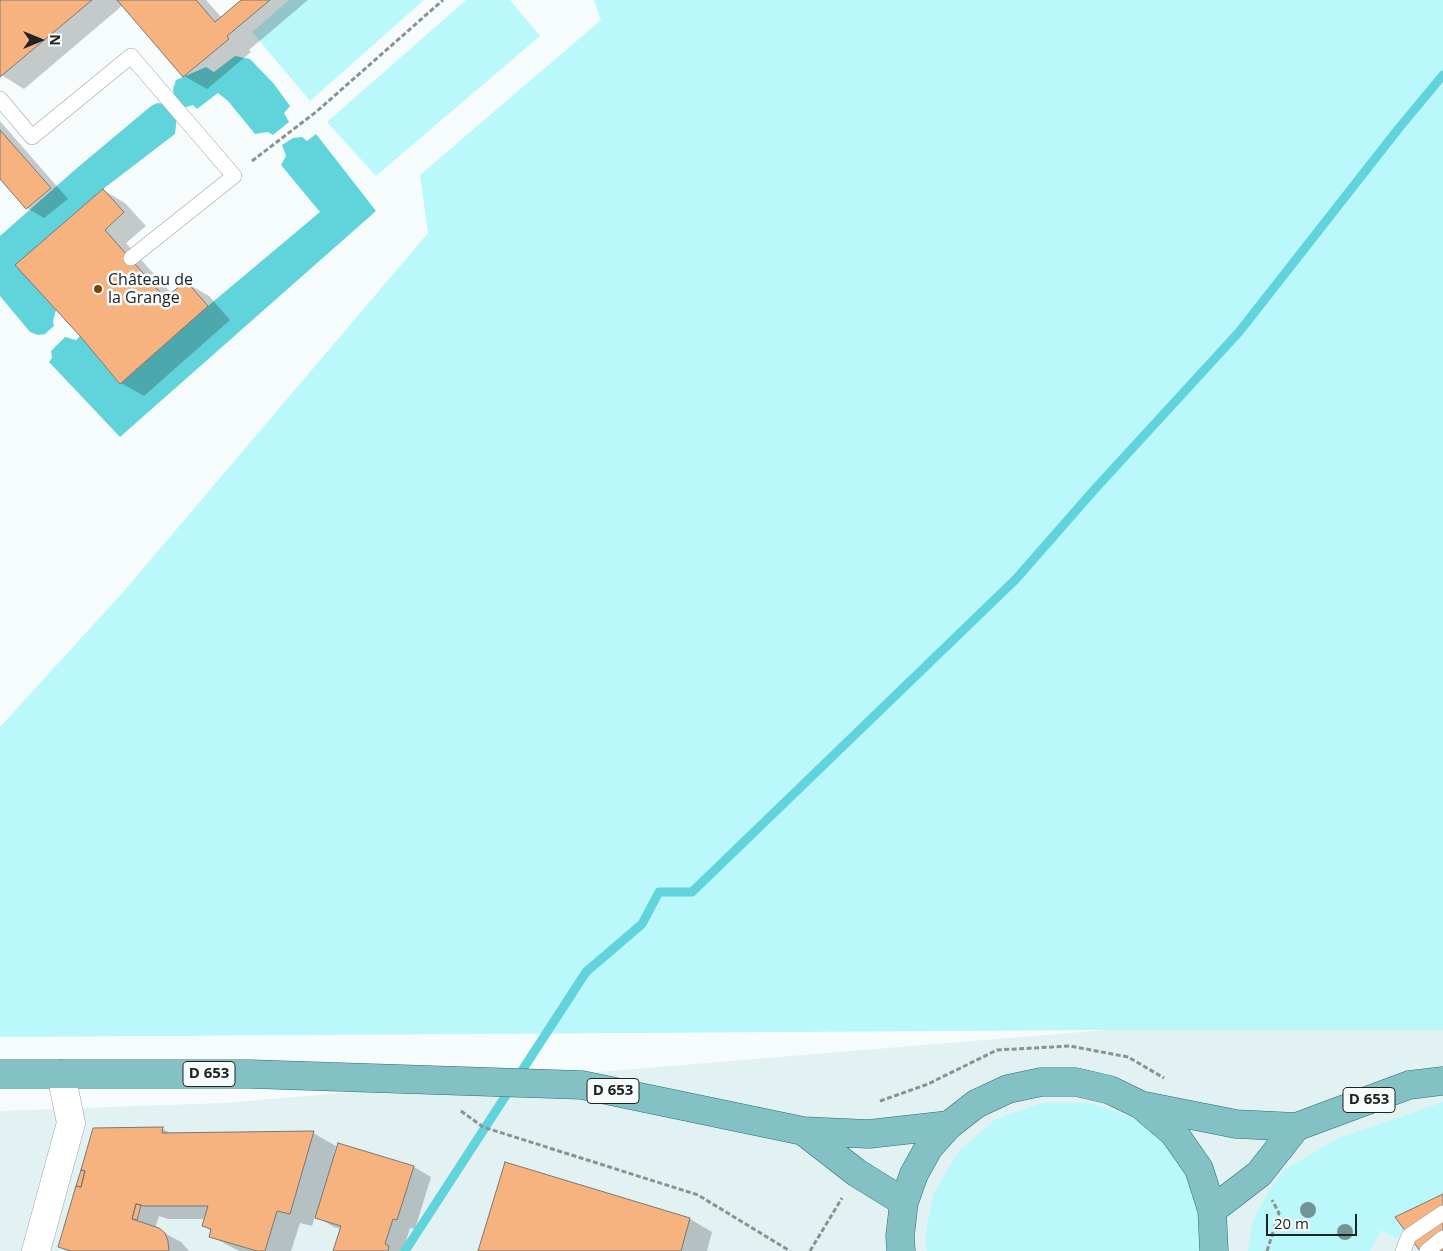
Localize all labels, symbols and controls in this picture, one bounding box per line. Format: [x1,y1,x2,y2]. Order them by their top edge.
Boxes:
north arrow [15,15,65,65]
text: N [46,34,65,46]
place label: Château de la Grange [108,270,193,308]
marker: Château de la Grange [92,283,104,295]
road number: D 653 [183,1062,235,1086]
road number: D 653 [587,1078,639,1104]
road number: D 653 [1343,1088,1395,1112]
scale bar [1268,1204,1359,1236]
text: 20 m [1274,1213,1309,1233]

